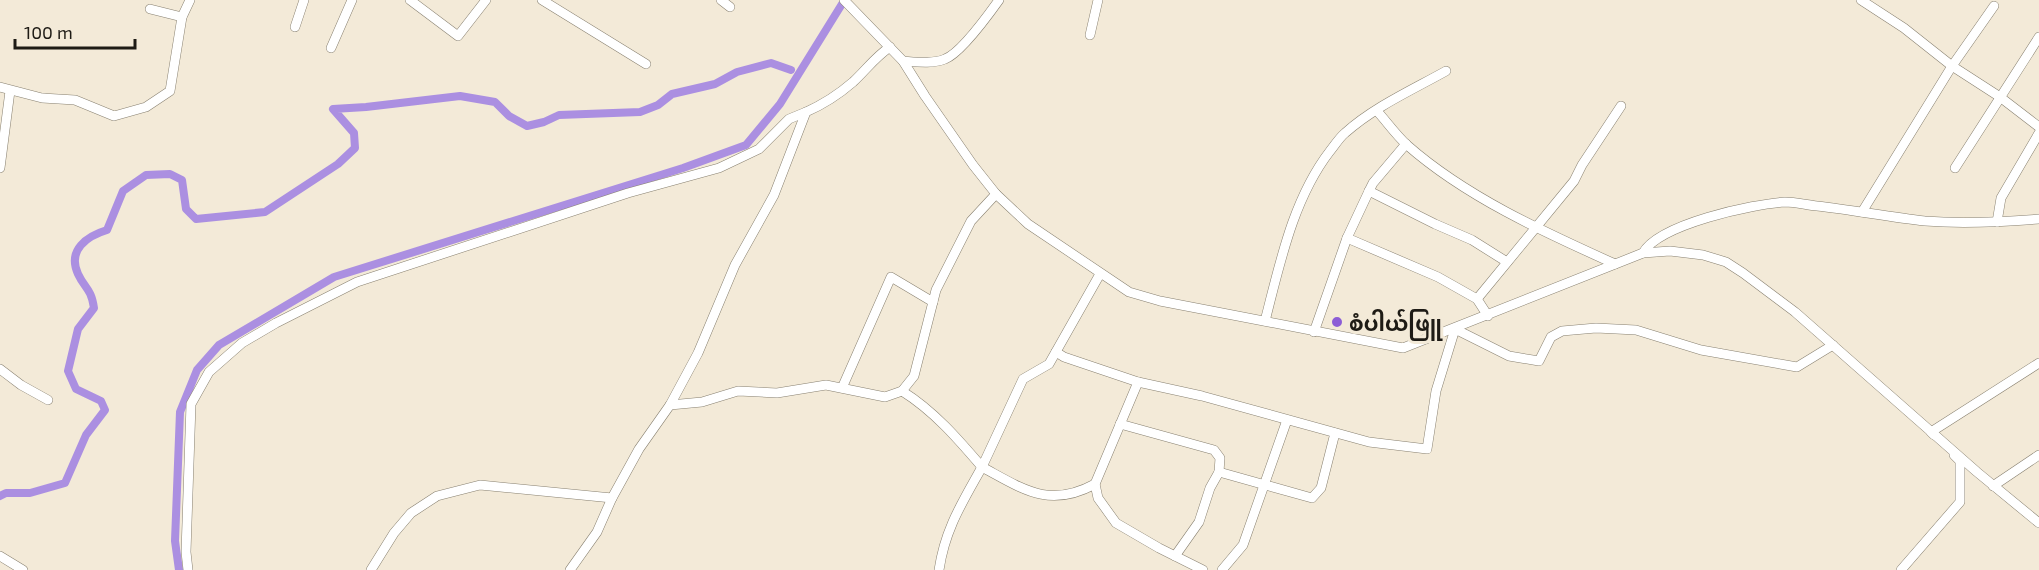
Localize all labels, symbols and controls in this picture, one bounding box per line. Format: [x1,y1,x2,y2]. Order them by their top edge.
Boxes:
scale bar [15,12,135,50]
text: 100 m [24,21,73,43]
place label: စံပါယ်ဖြူ [1349,308,1443,341]
marker: စံပါယ်ဖြူ [1330,315,1344,329]

